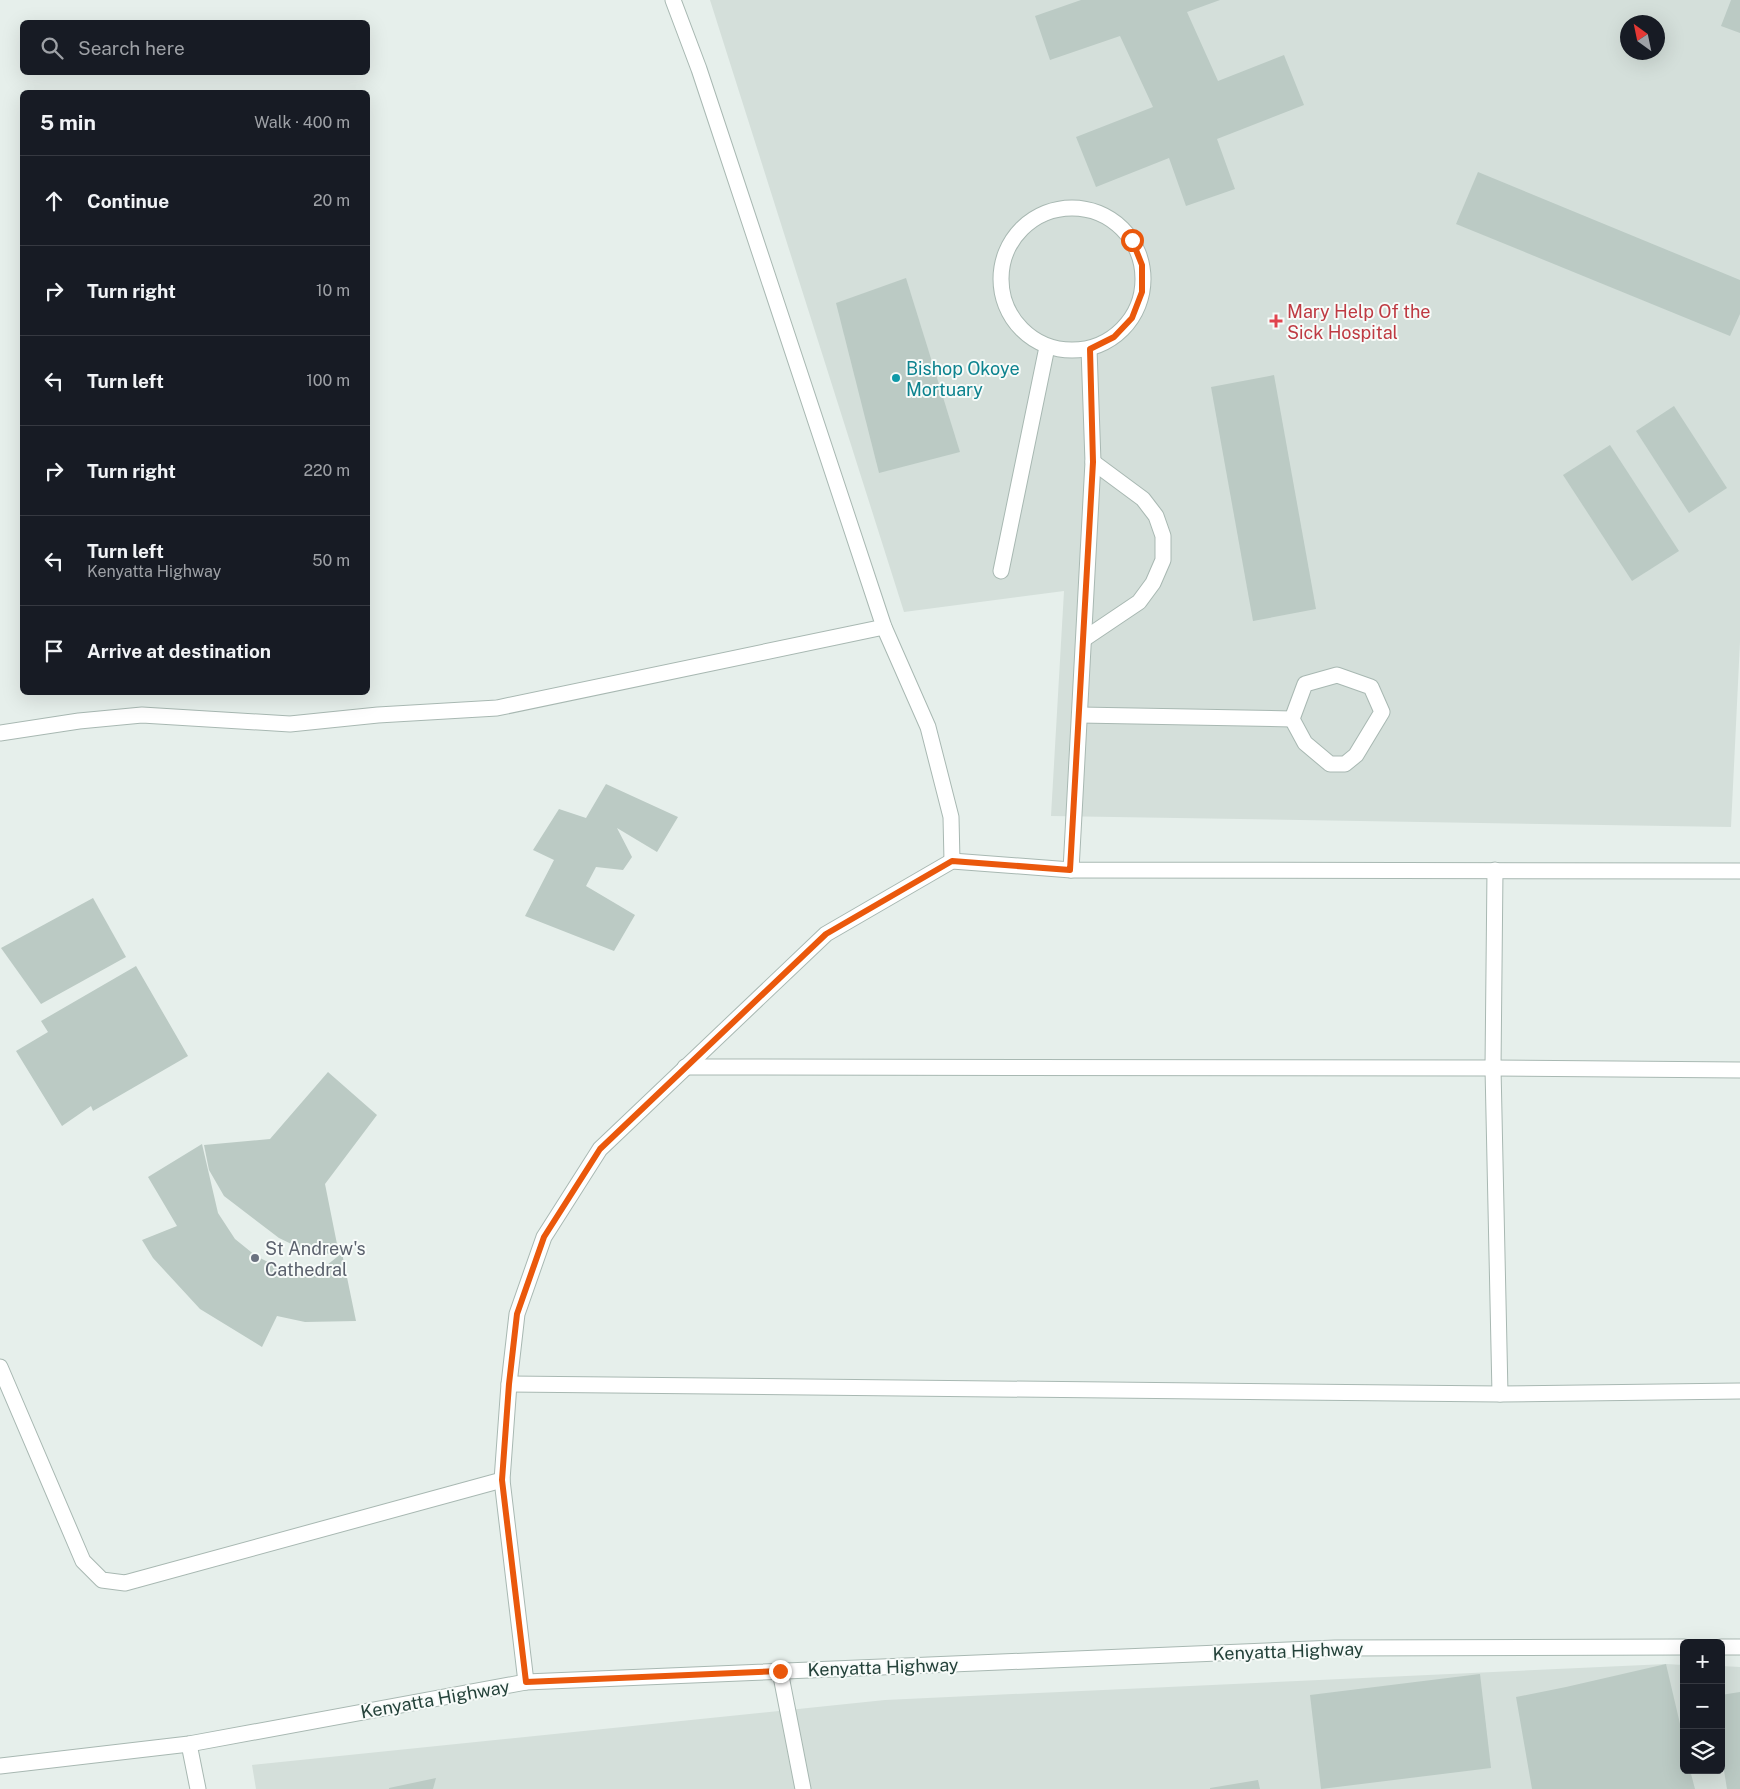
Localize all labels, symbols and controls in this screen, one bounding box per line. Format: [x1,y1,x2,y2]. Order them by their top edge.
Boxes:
north arrow [1620,15,1665,60]
search box [20,20,370,75]
icon: search [38,34,66,62]
text: Search here [78,37,185,59]
text: 5 min [40,110,96,135]
text: Walk · 400 m [254,113,350,132]
icon: ahead [40,187,68,215]
text: Continue [87,190,169,212]
text: 20 m [313,191,350,210]
route start [1121,229,1144,252]
icon: right [40,277,68,305]
text: Turn right [87,280,176,302]
text: 10 m [316,281,350,300]
place label: Mary Help Of the Sick Hospital [1287,301,1431,343]
marker: Mary Help Of the Sick Hospital [1269,314,1283,328]
place label: Bishop Okoye Mortuary [906,358,1020,400]
icon: left [40,367,68,395]
text: Turn left [87,370,164,392]
text: 100 m [306,371,350,390]
marker: Bishop Okoye Mortuary [890,372,902,384]
icon: right [40,457,68,485]
text: Turn right [87,460,176,482]
text: 220 m [303,461,350,480]
text: Turn left [87,540,164,562]
icon: left [40,547,68,575]
text: 50 m [312,551,350,570]
text: Kenyatta Highway [87,562,221,581]
icon: arrive [40,637,68,665]
text: Arrive at destination [87,640,271,662]
place label: St Andrew's Cathedral [265,1238,366,1280]
marker: St Andrew's Cathedral [249,1252,261,1264]
street label: Kenyatta Highway [1212,1638,1364,1664]
map controls [1680,1639,1725,1774]
button: + [1680,1639,1725,1684]
street label: Kenyatta Highway [807,1654,959,1680]
route end [769,1660,792,1683]
street label: Kenyatta Highway [359,1675,512,1722]
button: − [1680,1684,1725,1729]
button: layers [1680,1729,1725,1774]

